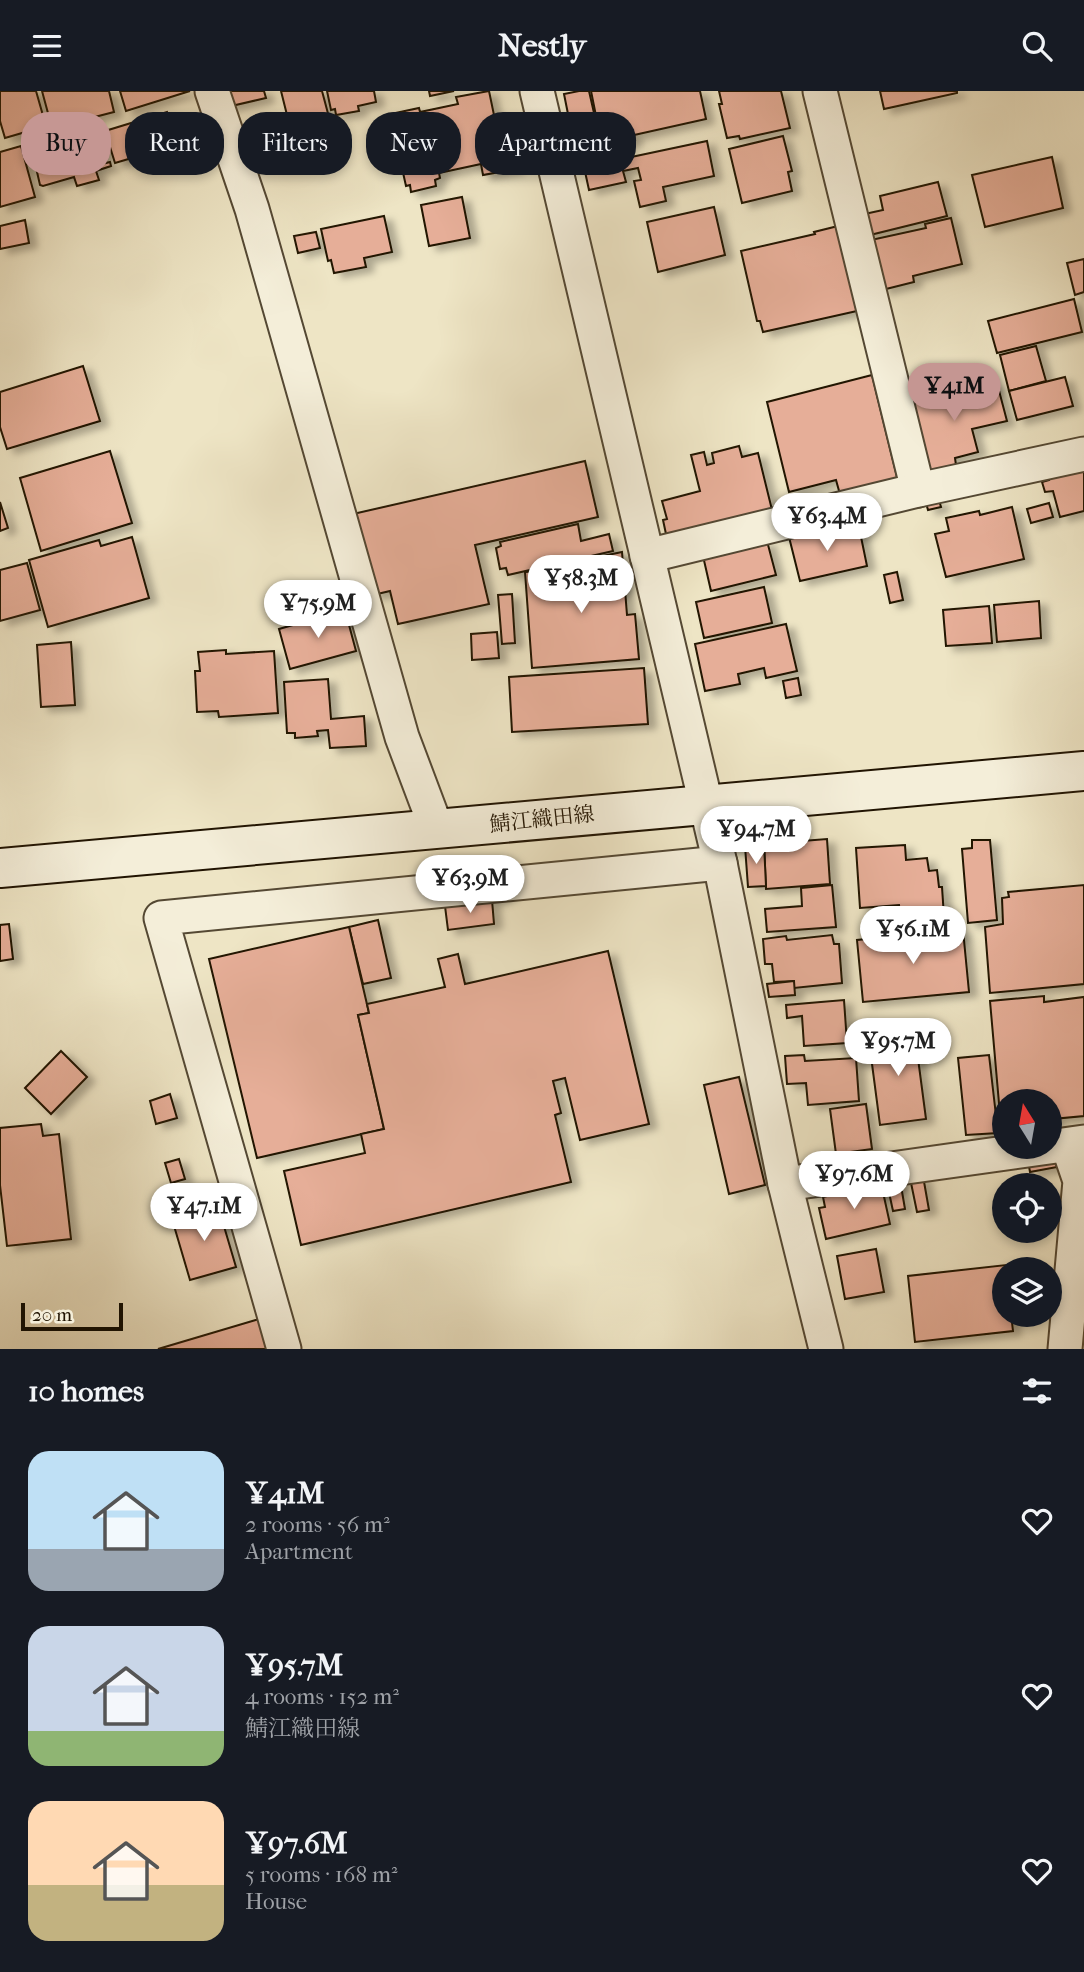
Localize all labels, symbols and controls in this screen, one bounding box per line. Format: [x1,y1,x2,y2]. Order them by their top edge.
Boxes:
icon: menu [28,27,66,65]
text: Nestly [498,27,586,64]
icon: search [1018,27,1056,65]
chip: Buy [21,112,111,175]
chip: Rent [125,112,224,175]
chip: Filters [238,112,352,175]
chip: New [366,112,461,175]
chip: Apartment [475,112,636,175]
pin: ¥41M [913,363,995,423]
text: ¥41M [924,372,984,399]
pin: ¥63.4M [770,493,884,553]
text: ¥63.4M [787,502,867,529]
pin: ¥58.3M [524,555,638,615]
text: ¥58.3M [544,564,618,591]
pin: ¥75.9M [261,581,375,640]
text: ¥75.9M [280,589,356,616]
street label: 鯖江織田線 [489,802,595,836]
pin: ¥94.7M [699,807,813,866]
text: ¥94.7M [716,815,796,842]
pin: ¥63.9M [413,855,527,915]
text: ¥63.9M [432,864,509,891]
pin: ¥56.1M [856,907,970,966]
text: ¥56.1M [876,915,950,942]
pin: ¥95.7M [841,1019,955,1078]
text: ¥95.7M [860,1027,936,1054]
north arrow [992,1089,1062,1159]
map controls [992,1089,1062,1327]
pin: ¥97.6M [797,1151,911,1211]
text: ¥97.6M [815,1160,893,1187]
button: locate [992,1173,1062,1243]
pin: ¥47.1M [147,1183,261,1243]
text: ¥47.1M [166,1192,242,1219]
button: layers [992,1257,1062,1327]
scale bar [21,1300,122,1332]
text: 20 m [32,1304,72,1326]
icon: filters [1018,1372,1056,1410]
text: 10 homes [28,1374,144,1409]
text: ¥41M [245,1476,324,1511]
icon: home [84,1479,168,1563]
icon: heart [1018,1502,1056,1540]
text: 2 rooms · 56 m² [245,1511,390,1538]
text: Apartment [245,1538,353,1565]
text: ¥95.7M [245,1648,343,1683]
icon: home [84,1654,168,1738]
icon: heart [1018,1677,1056,1715]
text: 4 rooms · 152 m² [245,1683,399,1710]
text: 鯖江織田線 [245,1715,360,1742]
text: ¥97.6M [245,1826,348,1861]
icon: home [84,1829,168,1913]
icon: heart [1018,1852,1056,1890]
text: 5 rooms · 168 m² [245,1861,398,1888]
text: House [245,1888,307,1915]

